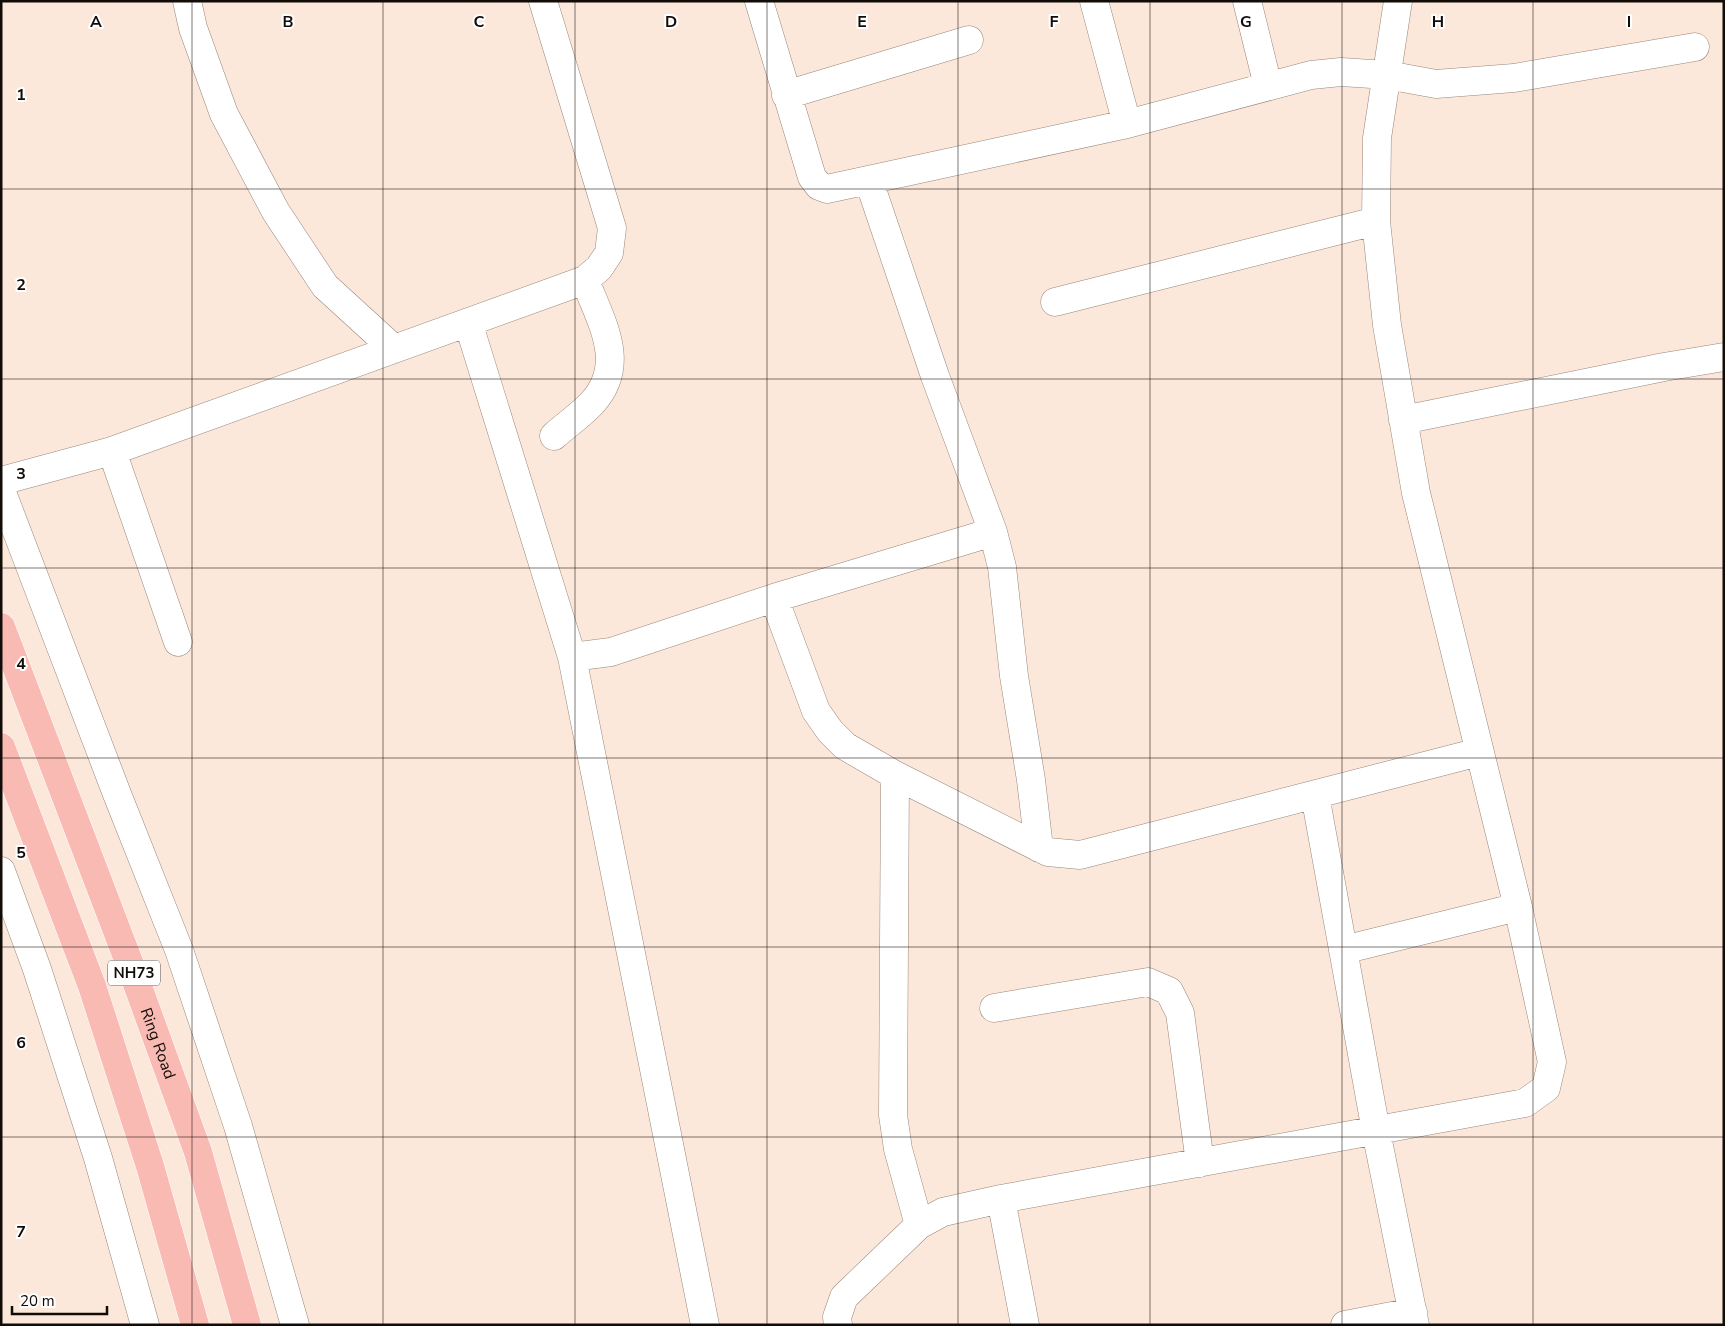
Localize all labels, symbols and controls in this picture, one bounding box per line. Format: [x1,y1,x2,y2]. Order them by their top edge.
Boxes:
text: A [90,11,102,33]
text: B [282,11,294,33]
text: C [474,11,485,33]
text: D [665,11,677,33]
text: E [857,11,867,33]
text: F [1050,11,1059,33]
text: G [1240,11,1252,33]
text: H [1432,11,1444,33]
text: I [1627,11,1631,33]
text: 1 [16,84,26,106]
text: 2 [16,274,26,296]
text: 3 [16,463,26,485]
text: 4 [16,653,26,675]
text: 5 [16,842,26,864]
road number: NH73 [108,960,160,986]
street label: Ring Road [135,1005,181,1082]
text: 6 [16,1032,26,1054]
text: 7 [16,1221,26,1243]
scale bar [12,1284,108,1316]
text: 20 m [20,1291,55,1311]

